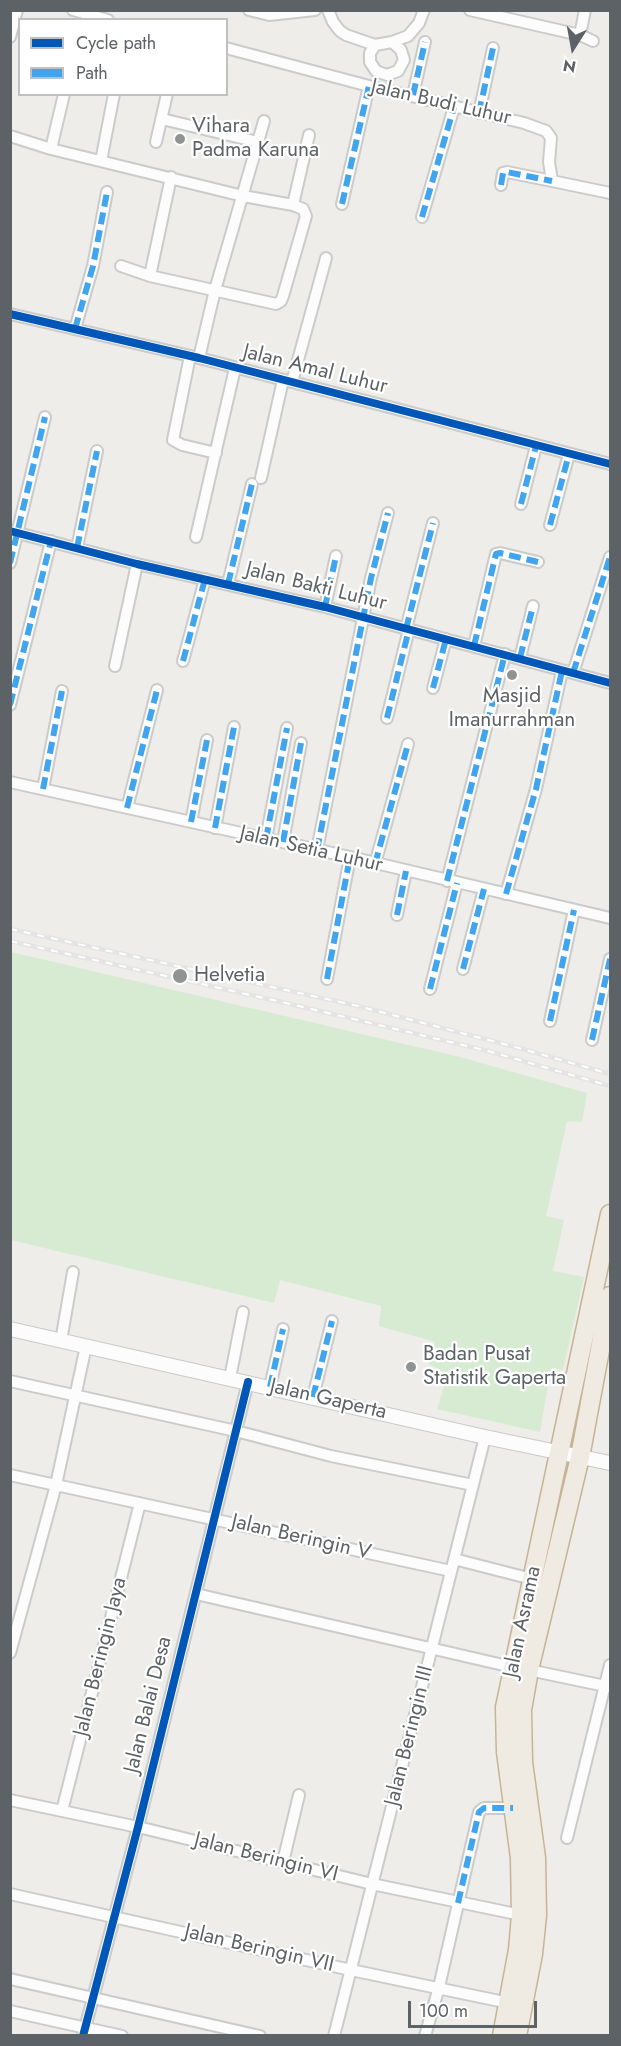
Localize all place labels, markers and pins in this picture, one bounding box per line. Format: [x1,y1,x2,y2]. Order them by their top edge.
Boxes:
place label: Vihara Padma Karuna [192,114,319,164]
marker: Vihara Padma Karuna [173,132,187,146]
marker: Masjid Imanurrahman [505,668,519,682]
place label: Masjid Imanurrahman [449,684,575,734]
place label: Helvetia [194,963,265,989]
marker: Helvetia [171,967,189,985]
place label: Badan Pusat Statistik Gaperta [423,1342,566,1392]
marker: Badan Pusat Statistik Gaperta [404,1360,418,1374]

